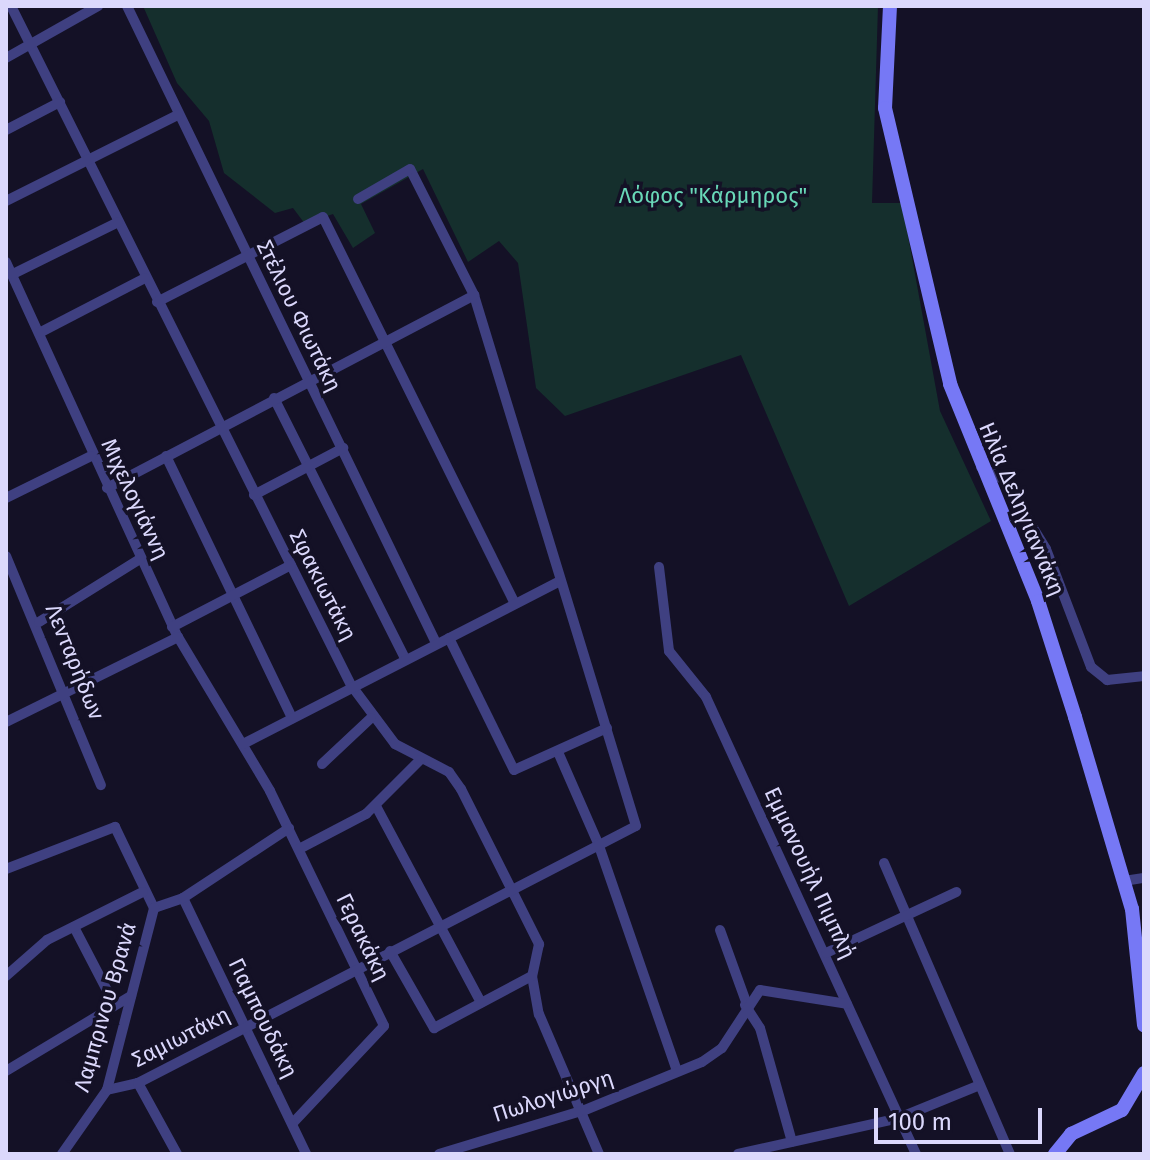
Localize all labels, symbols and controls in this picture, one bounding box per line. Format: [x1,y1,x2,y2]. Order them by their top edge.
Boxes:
park label: Λόφος "Κάρμηρος" [619,183,807,209]
street label: Στέλιου Φιωτάκη [251,236,347,396]
street label: Ηλία Δεληγιαννάκη [973,418,1071,600]
street label: Μιχελογιάννη [95,434,175,564]
street label: Σφακιωτάκη [284,525,362,645]
street label: Λενταρήδων [40,600,110,724]
street label: Εµµανουήλ Πιµπλή [759,783,861,963]
street label: Γερακάκη [331,889,395,985]
street label: Λαμπρινου Βρανά [68,919,142,1095]
street label: Γιαμπουδάκη [223,954,303,1082]
street label: Σαμιωτάκη [128,1001,234,1073]
street label: Πωλογιώργη [489,1064,617,1128]
scale bar [878,1092,1046,1142]
text: 100 m [888,1108,952,1136]

